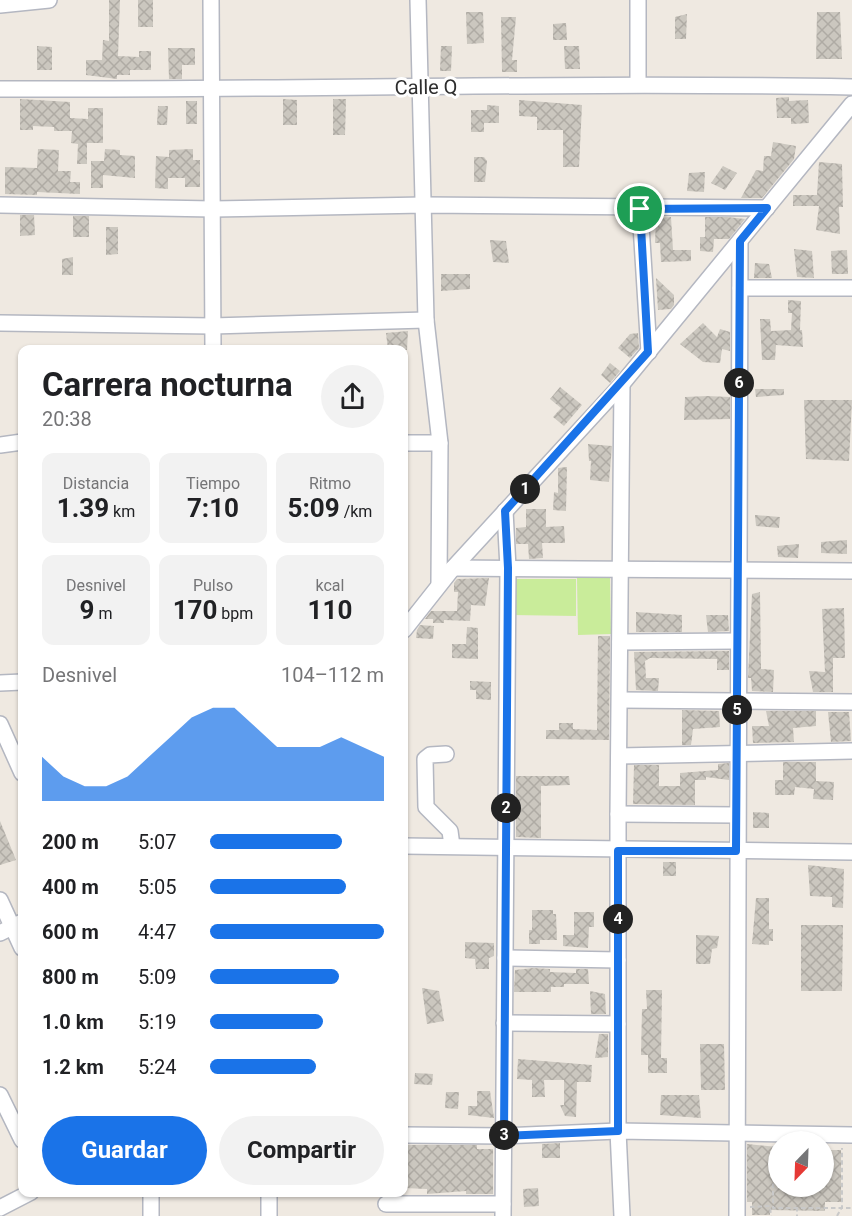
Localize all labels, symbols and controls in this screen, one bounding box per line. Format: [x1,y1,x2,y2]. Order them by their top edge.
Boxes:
street label: Calle Q [394,74,458,100]
pin [614,183,665,234]
icon: arrive [623,192,656,225]
text: Carrera nocturna [42,365,293,404]
button: share [321,365,384,428]
pin: 6 [724,368,754,398]
text: 6 [734,373,744,392]
text: 20:38 [42,407,92,431]
text: Distancia [63,474,129,493]
text: Tiempo [186,474,240,493]
text: Ritmo [309,474,351,493]
pin: 1 [510,474,540,504]
text: 1 [520,479,530,498]
text: 1.39 [57,493,109,523]
text: 7:10 [187,493,239,523]
text: 5:09 [288,493,340,523]
text: km [109,502,135,521]
text: /km [340,502,372,521]
text: Desnivel [66,576,126,595]
text: Pulso [193,576,233,595]
text: kcal [316,576,344,595]
text: 9 [80,595,94,625]
text: 170 [173,595,217,625]
text: 110 [308,595,352,625]
text: m [94,604,112,623]
text: bpm [217,604,253,623]
text: Desnivel [42,663,117,687]
text: 104–112 m [281,663,384,687]
pin: 5 [722,695,752,725]
text: 5 [732,700,742,719]
pin: 2 [491,793,521,823]
text: 2 [501,798,511,817]
text: 200 m [42,830,99,854]
text: 5:07 [138,830,177,854]
text: 400 m [42,875,99,899]
text: 5:05 [138,875,177,899]
pin: 4 [603,904,633,934]
text: 4 [613,909,623,928]
text: 600 m [42,920,99,944]
text: 4:47 [138,920,177,944]
text: 800 m [42,965,99,989]
text: 5:09 [138,965,177,989]
text: 1.0 km [42,1010,104,1034]
text: 5:19 [138,1010,177,1034]
text: 1.2 km [42,1055,104,1079]
text: 5:24 [138,1055,177,1079]
button: Guardar [42,1116,207,1185]
button: Compartir [219,1116,384,1185]
pin: 3 [489,1120,519,1150]
text: 3 [499,1125,509,1144]
north arrow [768,1131,834,1197]
map controls [768,1131,834,1197]

